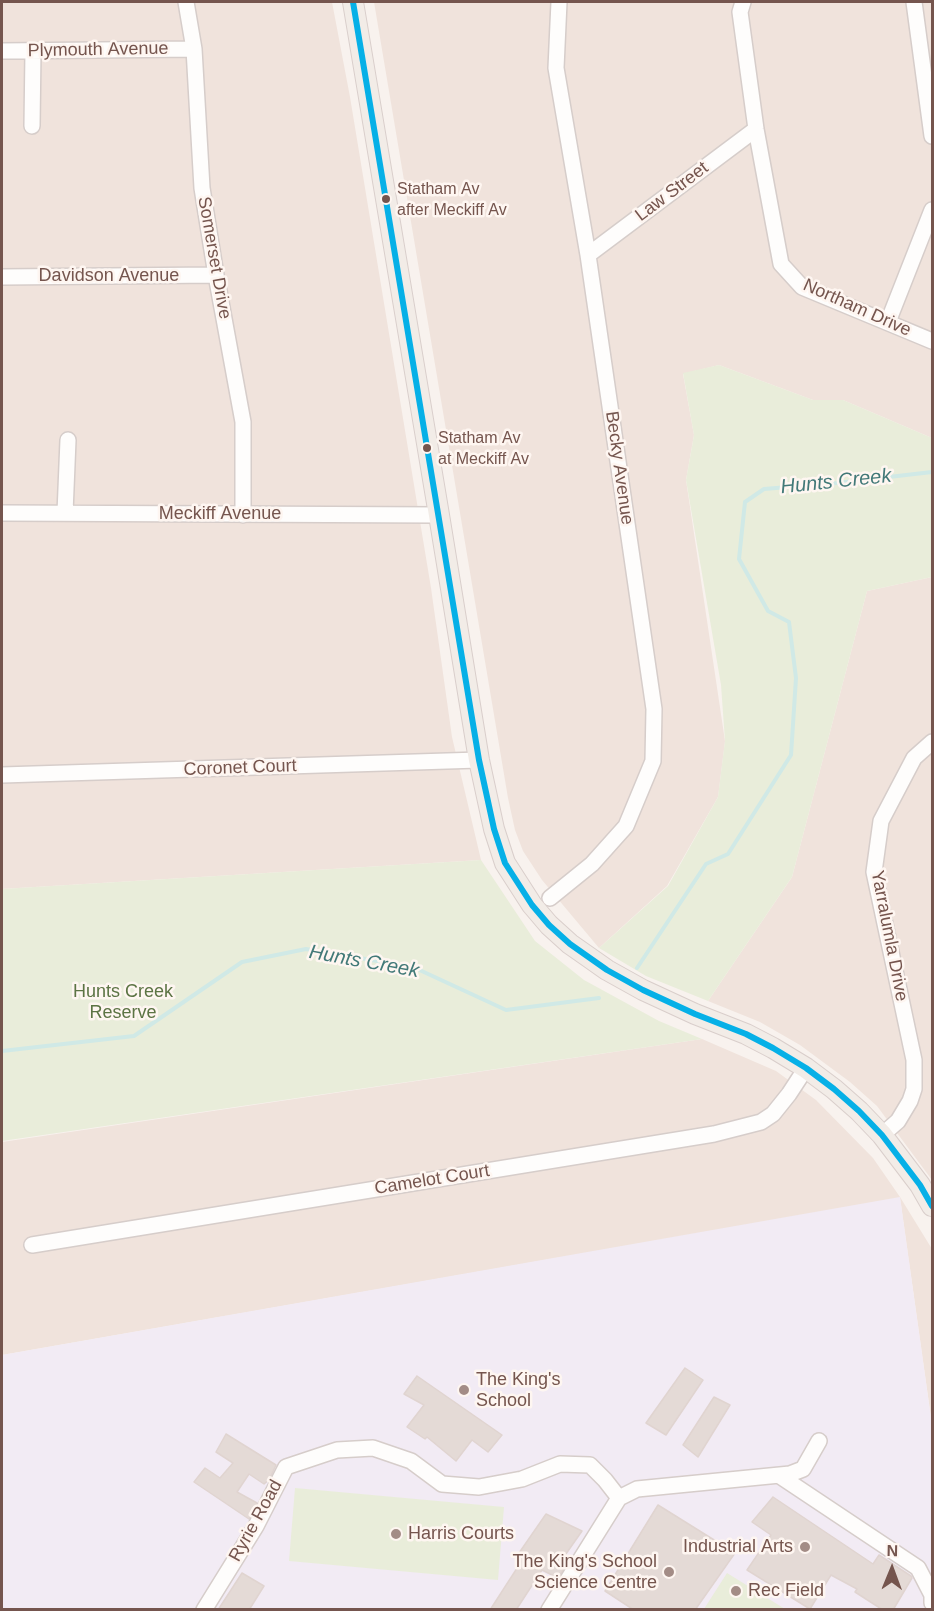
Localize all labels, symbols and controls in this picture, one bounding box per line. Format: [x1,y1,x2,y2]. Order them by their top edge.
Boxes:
street label: Plymouth Avenue [27,38,169,62]
street label: Law Street [631,157,713,227]
place label: Statham Av after Meckiff Av [397,180,507,218]
marker: Statham Av after Meckiff Av [380,193,392,205]
street label: Somerset Drive [193,195,235,321]
street label: Davidson Avenue [39,265,179,287]
street label: Northam Drive [800,275,914,341]
street label: Becky Avenue [600,410,638,526]
place label: Statham Av at Meckiff Av [438,429,529,467]
marker: Statham Av at Meckiff Av [421,442,433,454]
water label: Hunts Creek [779,464,893,500]
street label: Meckiff Avenue [159,503,281,525]
street label: Coronet Court [183,755,297,781]
street label: Yarralumla Drive [866,869,912,1003]
water label: Hunts Creek [307,941,421,983]
park label: Hunts Creek Reserve [73,981,173,1024]
street label: Camelot Court [373,1160,491,1200]
place label: The King's School [476,1369,560,1412]
marker: The King's School [457,1383,471,1397]
street label: Ryrie Road [225,1476,287,1566]
place label: Harris Courts [408,1523,514,1545]
marker: Harris Courts [389,1527,403,1541]
place label: Industrial Arts [683,1536,793,1558]
north arrow [862,1539,922,1599]
marker: Industrial Arts [798,1540,812,1554]
text: N [886,1542,898,1559]
place label: The King's School Science Centre [512,1551,657,1594]
marker: The King's School Science Centre [662,1565,676,1579]
place label: Rec Field [748,1580,824,1602]
marker: Rec Field [729,1584,743,1598]

